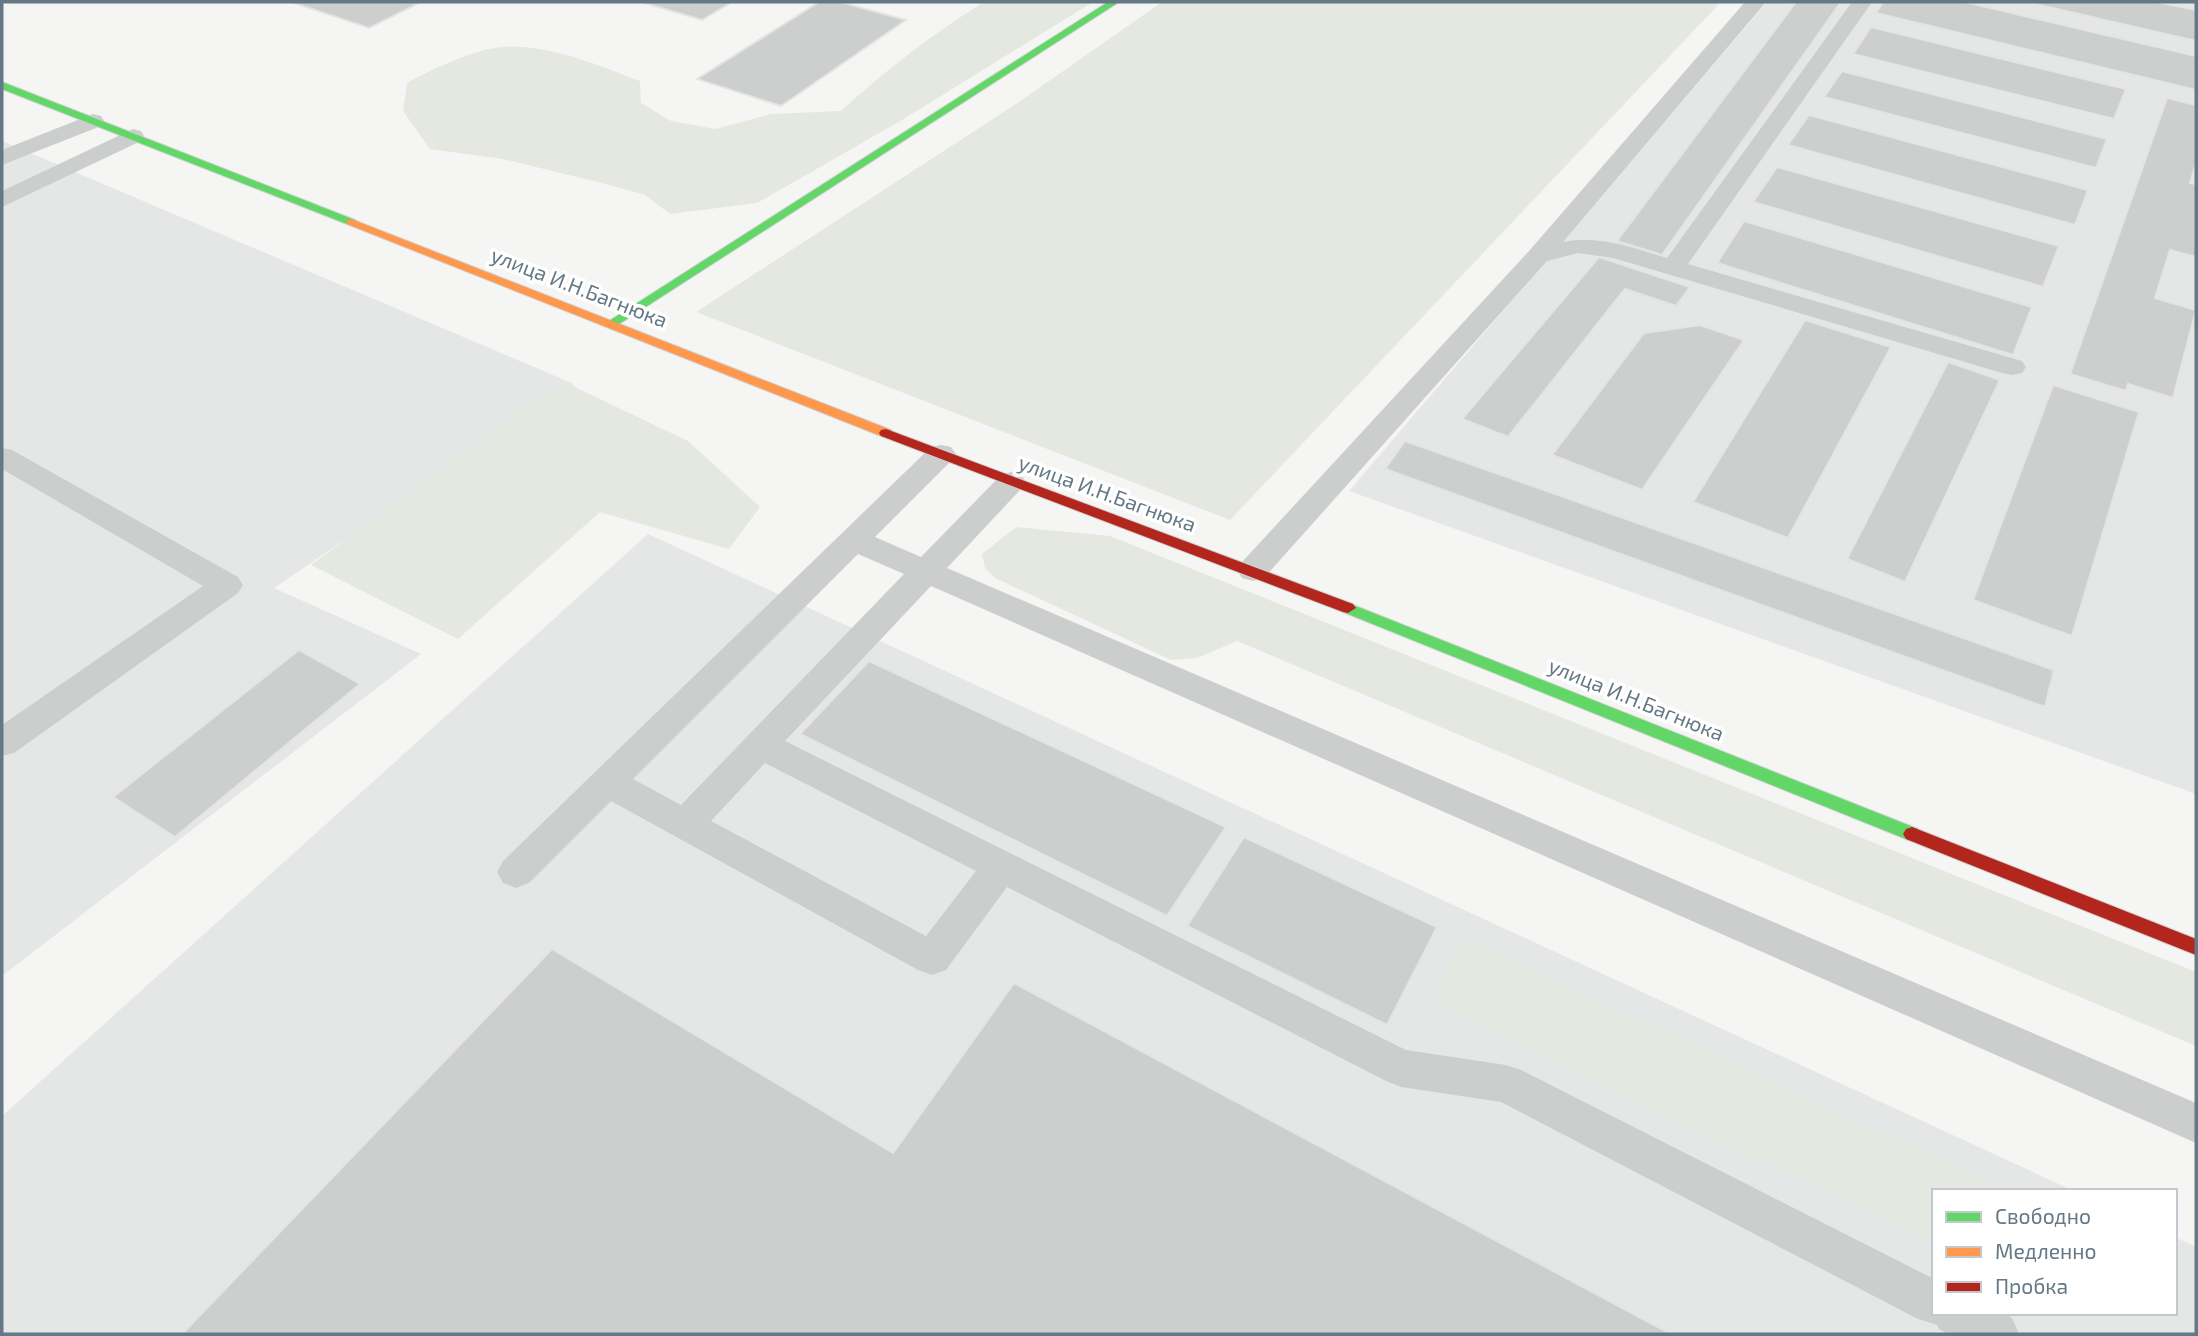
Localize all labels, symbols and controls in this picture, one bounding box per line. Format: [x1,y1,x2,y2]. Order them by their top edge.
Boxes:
street label: улица И.Н.Багнюка [487,241,671,333]
street label: улица И.Н.Багнюка [1015,449,1200,537]
street label: улица И.Н.Багнюка [1545,652,1728,746]
legend [1932,1189,2177,1315]
text: Свободно [1995,1203,2091,1228]
text: Медленно [1995,1238,2097,1263]
text: Пробка [1995,1273,2068,1298]

